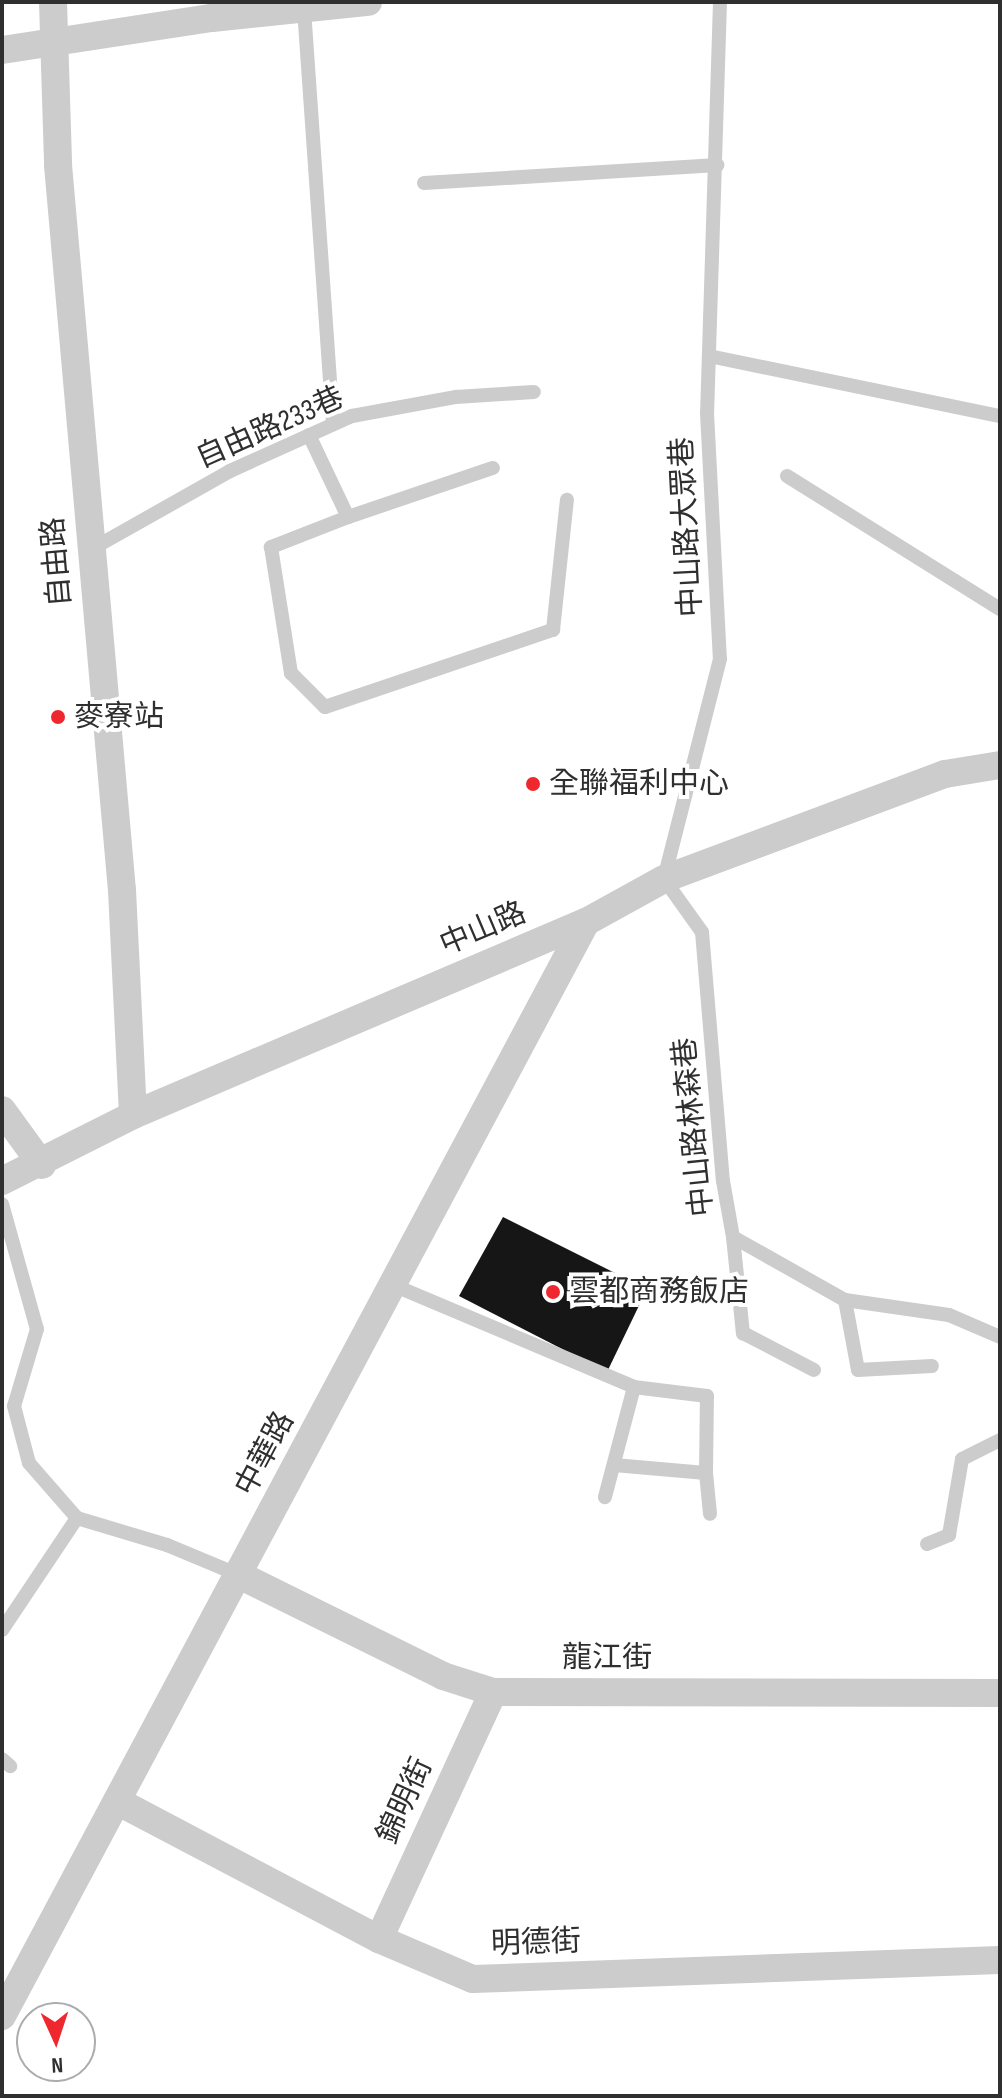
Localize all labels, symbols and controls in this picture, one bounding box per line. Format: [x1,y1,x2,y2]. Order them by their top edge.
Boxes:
street label: 自由路233巷 [191,380,349,476]
street label: 中山路大眾巷 [664,436,710,618]
street label: 自由路 [35,516,79,608]
place label: 麥寮站 [74,699,164,735]
marker: 麥寮站 [49,708,67,726]
place label: 全聯福利中心 [549,766,729,802]
marker: 全聯福利中心 [524,775,542,793]
street label: 中山路 [435,895,531,963]
street label: 中山路林森巷 [667,1036,721,1218]
place label: 雲都商務飯店 [569,1274,749,1310]
marker: 雲都商務飯店 [544,1283,562,1301]
street label: 中華路 [228,1406,302,1502]
street label: 龍江街 [562,1640,652,1676]
street label: 錦明街 [370,1753,440,1849]
street label: 明德街 [490,1923,582,1963]
north arrow [16,2002,96,2082]
text: N [51,2051,64,2078]

